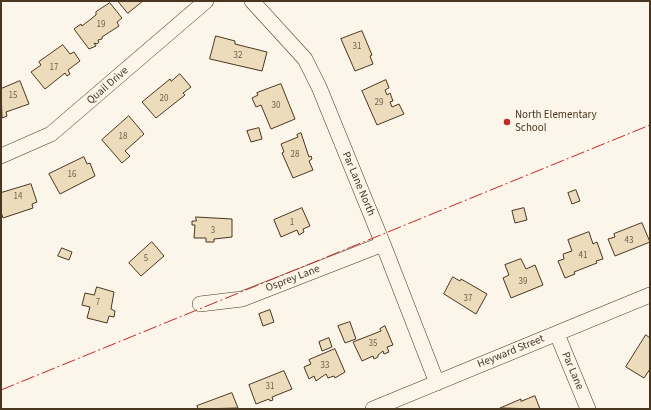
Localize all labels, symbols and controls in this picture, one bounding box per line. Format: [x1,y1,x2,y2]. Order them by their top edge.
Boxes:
house number: 19 [97,20,105,30]
house number: 31 [353,42,361,52]
house number: 32 [234,51,242,61]
house number: 17 [50,63,58,73]
street label: Quail Drive [85,64,131,108]
house number: 15 [9,91,17,101]
house number: 20 [160,94,168,104]
house number: 29 [375,98,383,108]
house number: 30 [272,101,280,111]
place label: North Elementary School [515,109,597,135]
marker: North Elementary School [502,117,512,127]
house number: 18 [119,132,127,142]
house number: 28 [291,150,299,160]
street label: Par Lane North [339,150,377,218]
house number: 16 [68,170,76,180]
house number: 14 [14,192,22,202]
house number: 1 [290,218,294,228]
house number: 3 [211,226,215,236]
house number: 43 [625,236,633,246]
house number: 41 [579,251,587,261]
house number: 5 [144,254,148,264]
street label: Osprey Lane [264,263,322,295]
house number: 39 [519,277,527,287]
house number: 37 [464,294,472,304]
house number: 7 [96,298,100,308]
street label: Heyward Street [476,333,546,371]
house number: 35 [369,339,377,349]
street label: Par Lane [558,350,586,392]
house number: 33 [321,361,329,371]
house number: 31 [266,382,274,392]

